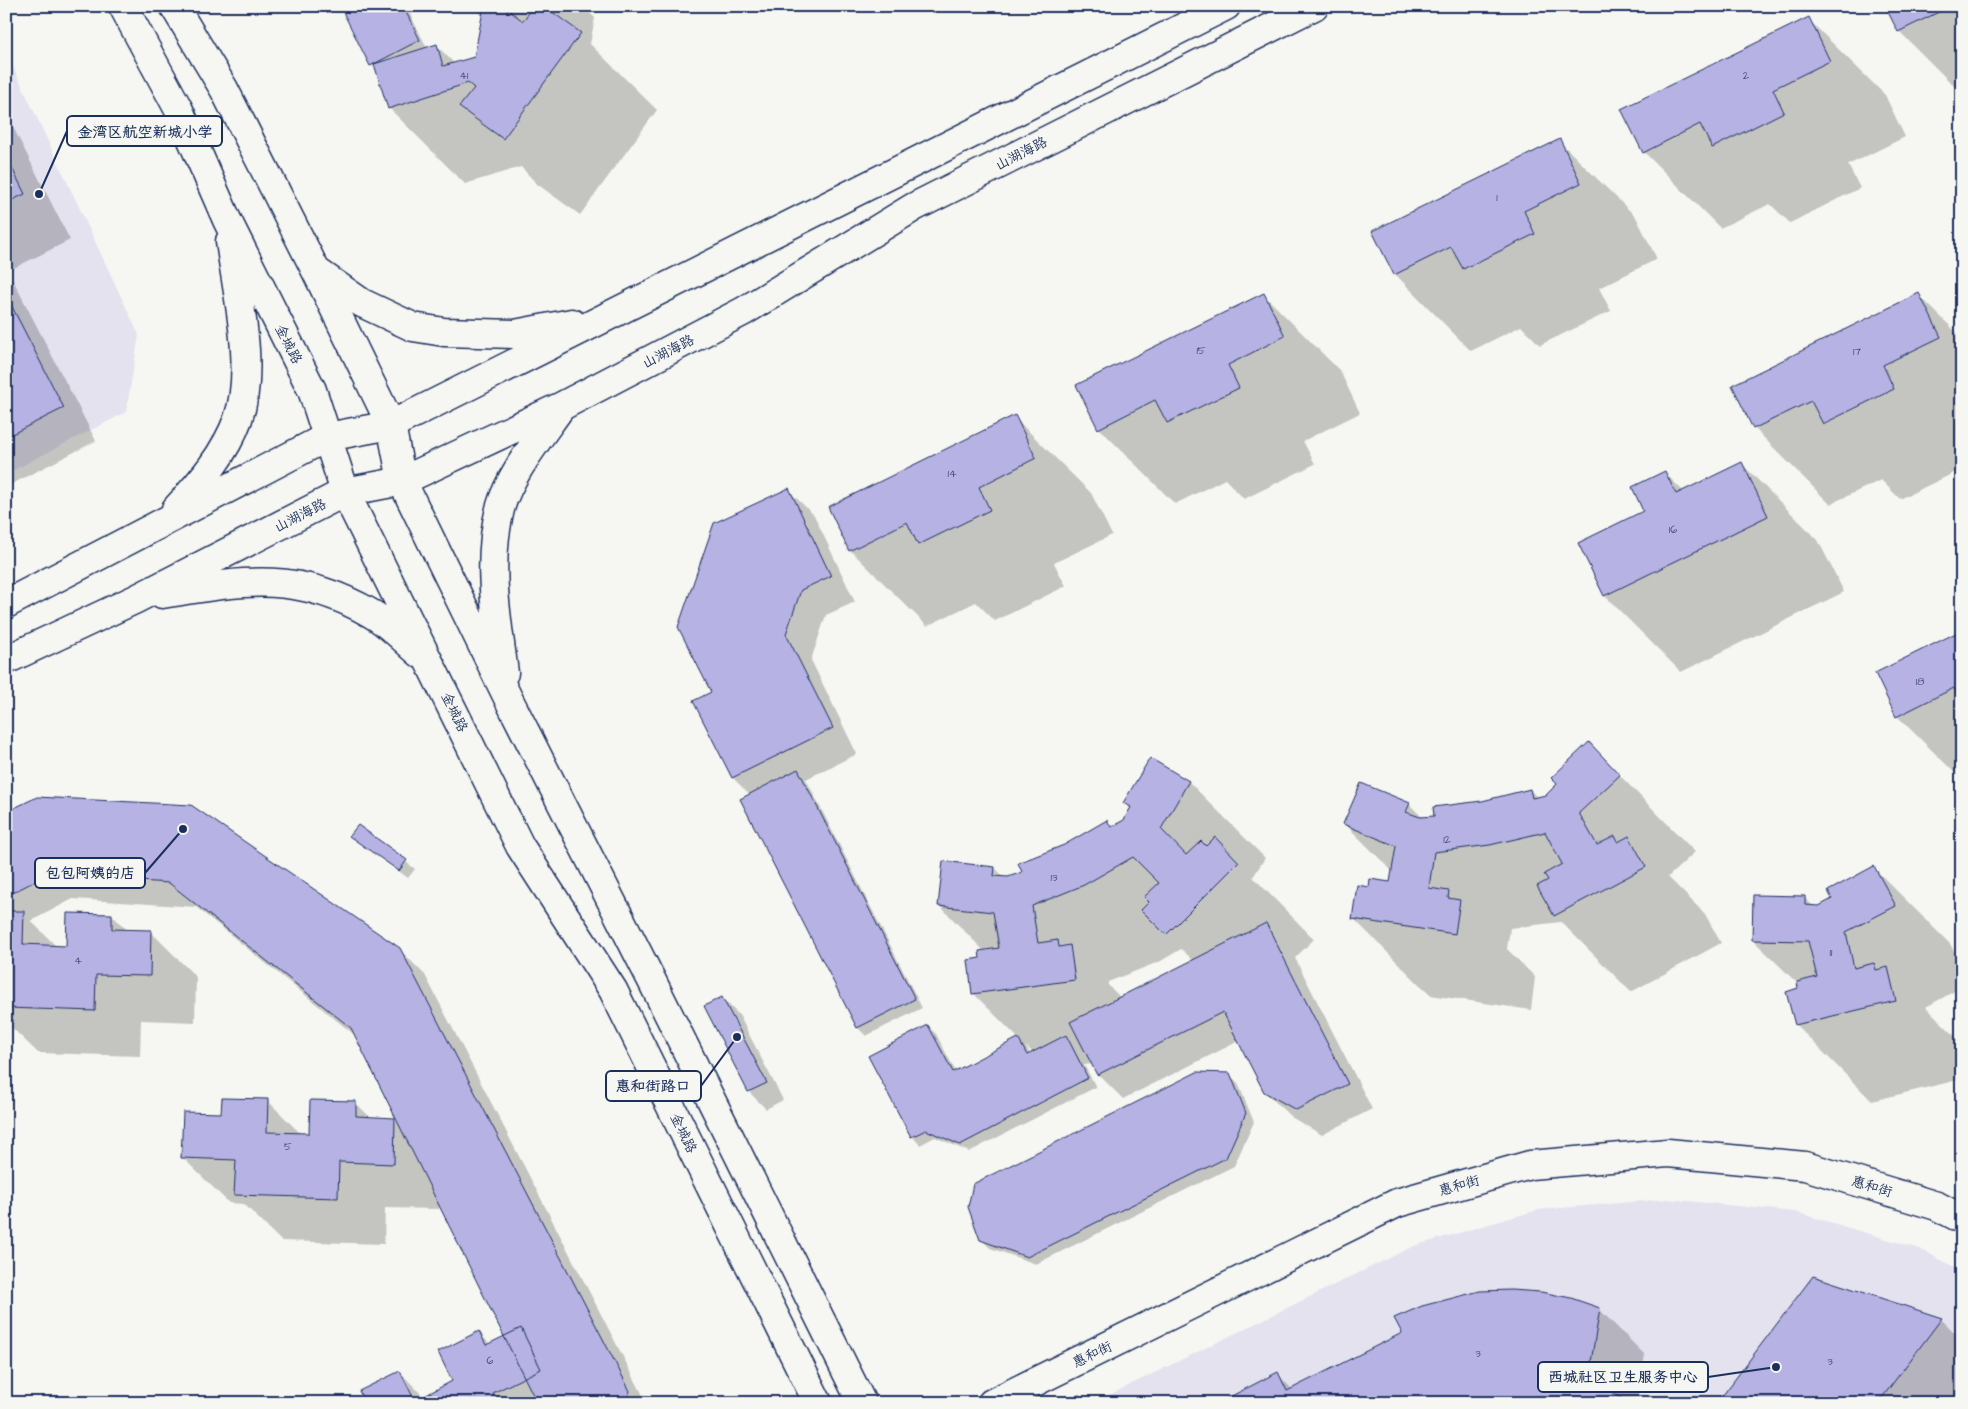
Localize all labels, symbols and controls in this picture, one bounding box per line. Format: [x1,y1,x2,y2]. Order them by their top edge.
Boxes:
house number: 41 [460,68,469,83]
house number: 2 [1743,68,1750,83]
callout: 金湾区航空新城小学 [67,116,222,146]
text: 金湾区航空新城小学 [77,122,213,143]
street label: 山湖海路 [992,132,1051,176]
house number: 1 [1496,190,1498,205]
street label: 金城路 [270,321,307,368]
street label: 山湖海路 [639,330,698,374]
house number: 15 [1196,343,1206,358]
house number: 17 [1853,344,1861,359]
house number: 14 [948,466,957,481]
street label: 山湖海路 [271,494,330,538]
house number: 16 [1669,522,1677,537]
house number: 18 [1916,674,1924,689]
street label: 金城路 [436,689,472,736]
house number: 12 [1443,832,1452,847]
callout: 包包阿姨的店 [35,858,145,888]
text: 包包阿姨的店 [45,863,135,884]
house number: 13 [1050,870,1058,885]
house number: 11 [1830,945,1833,960]
house number: 4 [74,953,82,968]
callout: 惠和街路口 [606,1071,701,1101]
text: 惠和街路口 [615,1076,691,1097]
street label: 金城路 [665,1110,701,1157]
house number: 5 [284,1139,292,1154]
street label: 惠和街 [1436,1171,1482,1201]
street label: 惠和街 [1849,1171,1895,1203]
street label: 惠和街 [1069,1337,1116,1373]
house number: 3 [1475,1346,1481,1361]
house number: 6 [487,1353,494,1368]
house number: 3 [1827,1354,1833,1369]
callout: 西城社区卫生服务中心 [1538,1362,1708,1392]
text: 西城社区卫生服务中心 [1548,1367,1698,1388]

